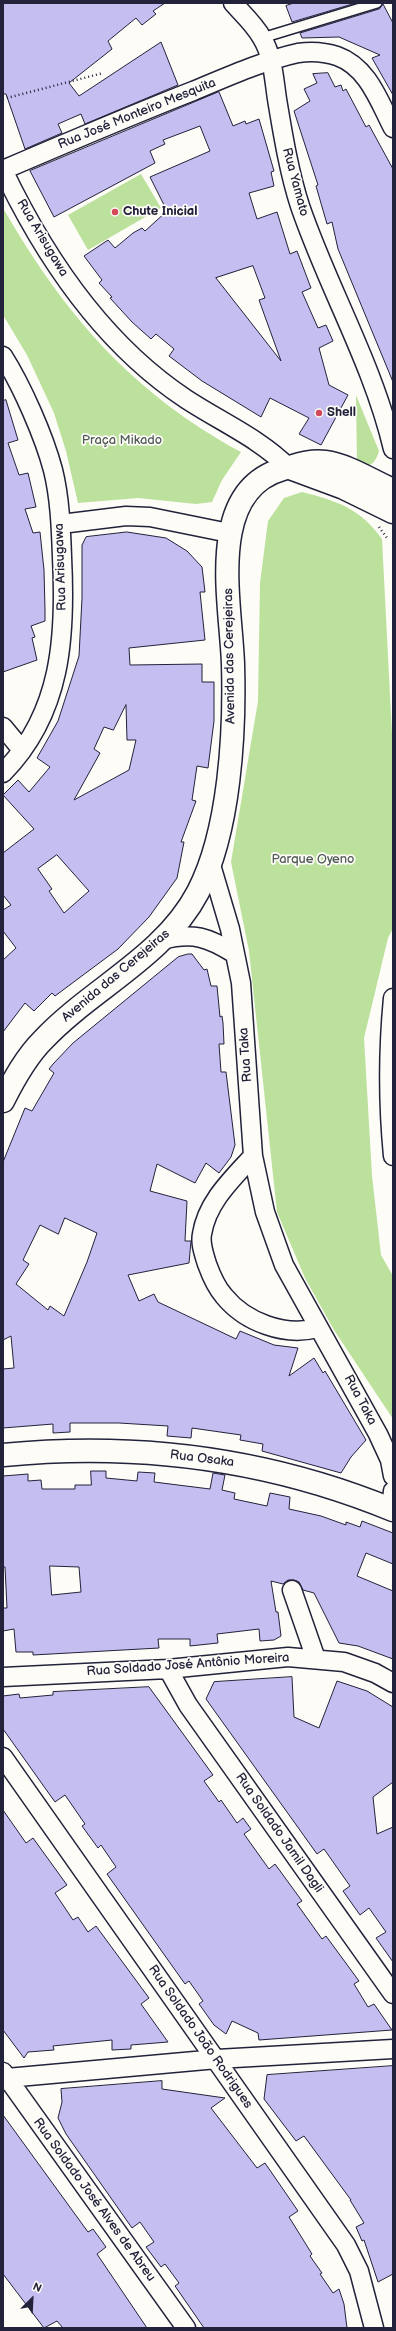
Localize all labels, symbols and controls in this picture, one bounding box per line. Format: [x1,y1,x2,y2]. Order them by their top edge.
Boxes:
street label: Rua José Monteiro Mesquita [56,75,218,153]
street label: Rua Yamato [278,146,312,218]
street label: Rua Arisugawa [13,196,71,280]
place label: Chute Inicial [123,204,198,220]
marker: Chute Inicial [110,207,120,217]
place label: Shell [327,405,356,421]
marker: Shell [314,408,324,418]
park label: Praça Mikado [82,433,162,449]
street label: Rua Arisugawa [52,523,70,611]
street label: Avenida das Cerejeiras [221,588,239,724]
park label: Parque Oyeno [272,852,354,868]
street label: Avenida das Cerejeiras [59,926,173,1026]
street label: Rua Taka [236,1027,256,1083]
street label: Rua Taka [340,1372,380,1428]
street label: Rua Osaka [169,1447,235,1471]
street label: Rua Soldado José Antônio Moreira [86,1650,290,1680]
street label: Rua Soldado Jamil Dagli [232,1770,326,1896]
street label: Rua Soldado João Rodrigues [144,1962,256,2112]
street label: Rua Soldado José Alves de Abreu [29,2115,159,2285]
north arrow [12,2279,52,2319]
text: N [31,2280,43,2295]

